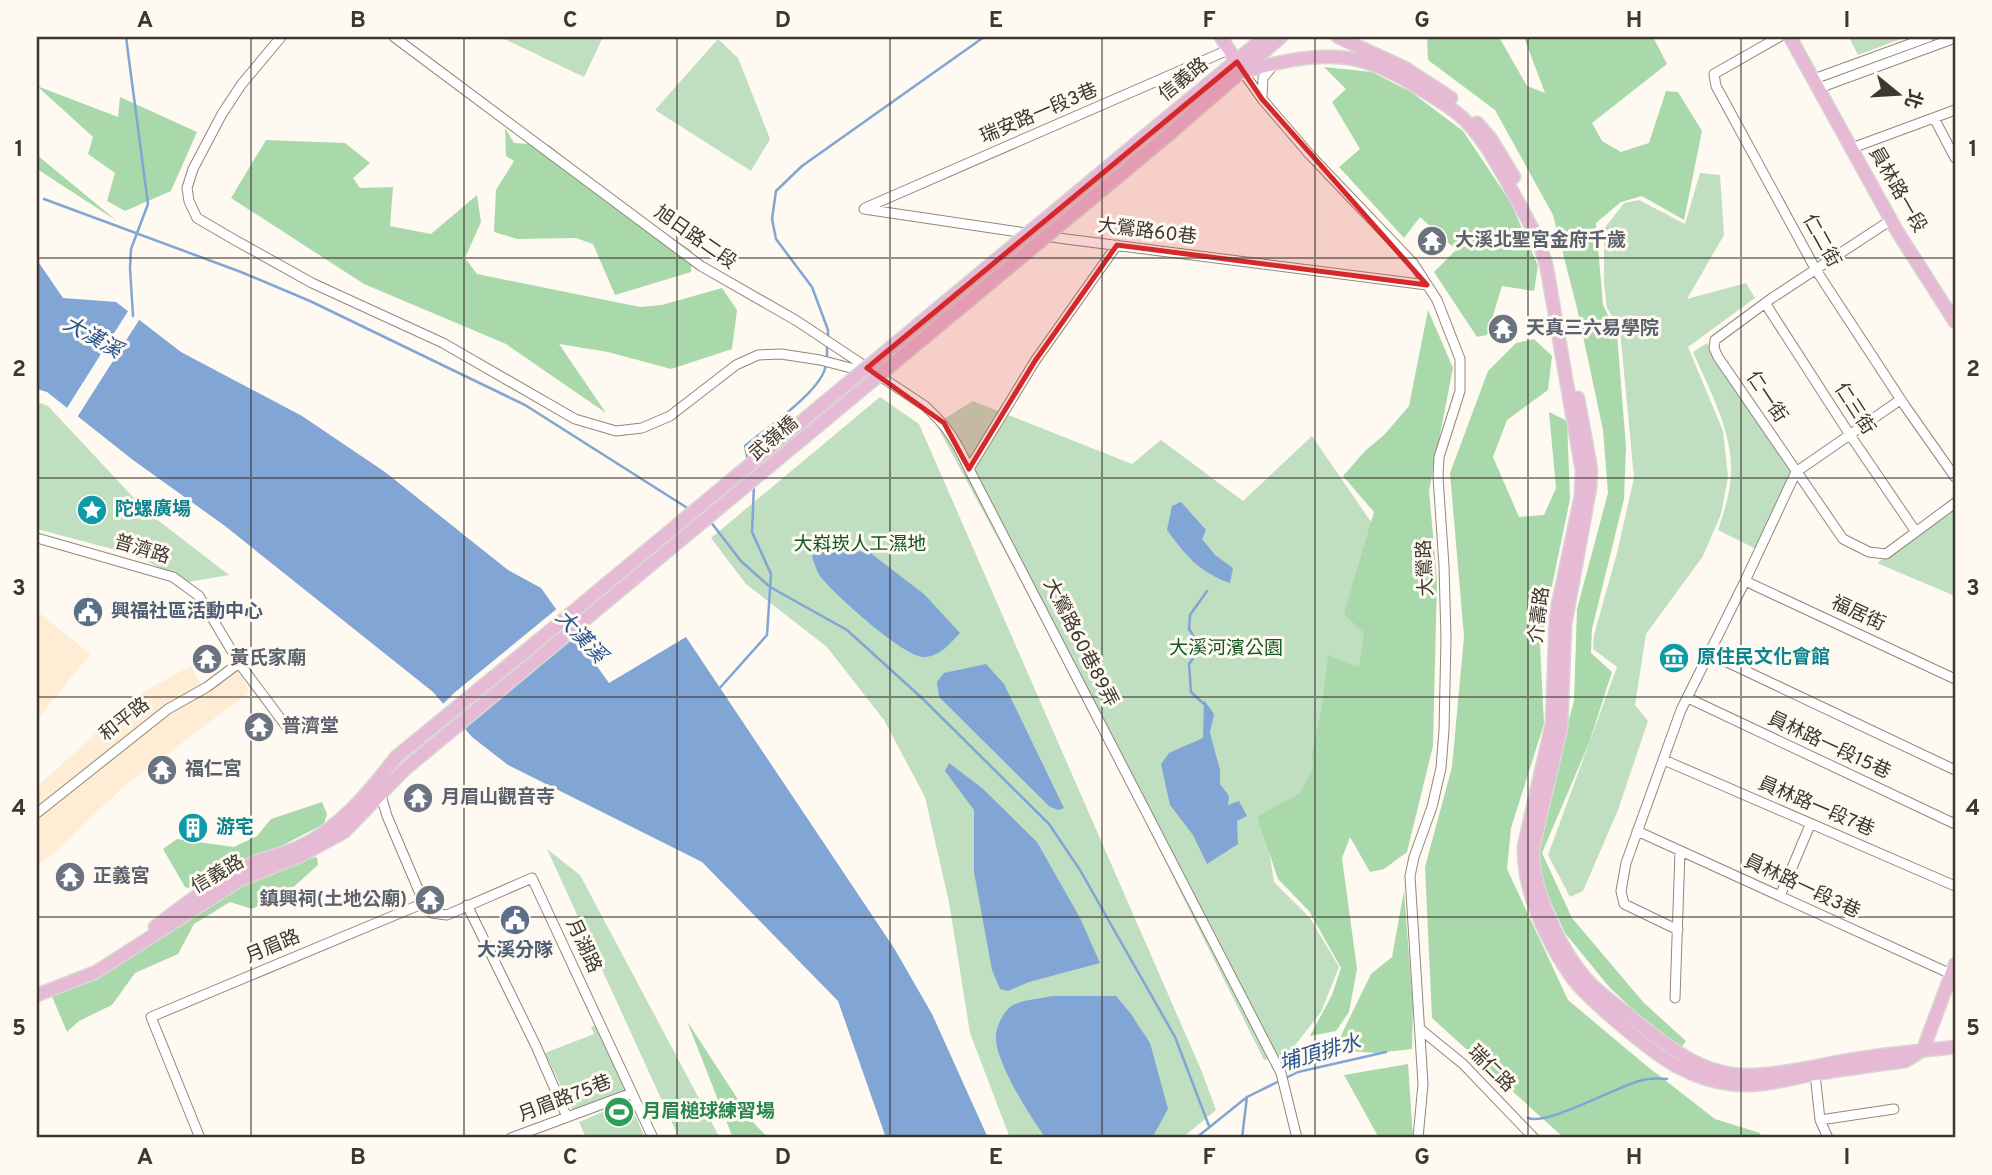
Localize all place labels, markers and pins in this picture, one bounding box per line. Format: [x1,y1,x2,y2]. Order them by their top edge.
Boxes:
temple icon: 大溪北聖宮金府千歲 [1415,224,1449,258]
place label: 大溪北聖宮金府千歲 [1455,229,1626,253]
temple icon: 天真三六易學院 [1486,312,1520,346]
place label: 天真三六易學院 [1526,317,1659,341]
place icon: 陀螺廣場 [75,493,109,527]
place label: 陀螺廣場 [115,498,191,522]
public building icon: 興福社區活動中心 [71,595,105,629]
place label: 興福社區活動中心 [111,600,263,624]
museum icon: 原住民文化會館 [1657,641,1691,675]
temple icon: 黃氏家廟 [190,642,224,676]
place label: 原住民文化會館 [1697,646,1830,670]
place label: 黃氏家廟 [230,647,306,671]
temple icon: 普濟堂 [242,710,276,744]
place label: 普濟堂 [282,715,339,739]
temple icon: 福仁宮 [145,753,179,787]
place label: 福仁宮 [185,758,242,782]
temple icon: 月眉山觀音寺 [401,781,435,815]
place label: 月眉山觀音寺 [441,786,555,810]
building icon: 游宅 [176,811,210,845]
place label: 游宅 [216,816,254,840]
temple icon: 正義宮 [53,860,87,894]
place label: 正義宮 [93,865,150,889]
temple icon: 鎮興祠(土地公廟) [413,883,447,917]
place label: 鎮興祠(土地公廟) [260,888,407,912]
public building icon: 大溪分隊 [498,903,532,937]
place label: 大溪分隊 [477,939,553,963]
sports icon: 月眉槌球練習場 [602,1095,636,1129]
place label: 月眉槌球練習場 [642,1100,775,1124]

